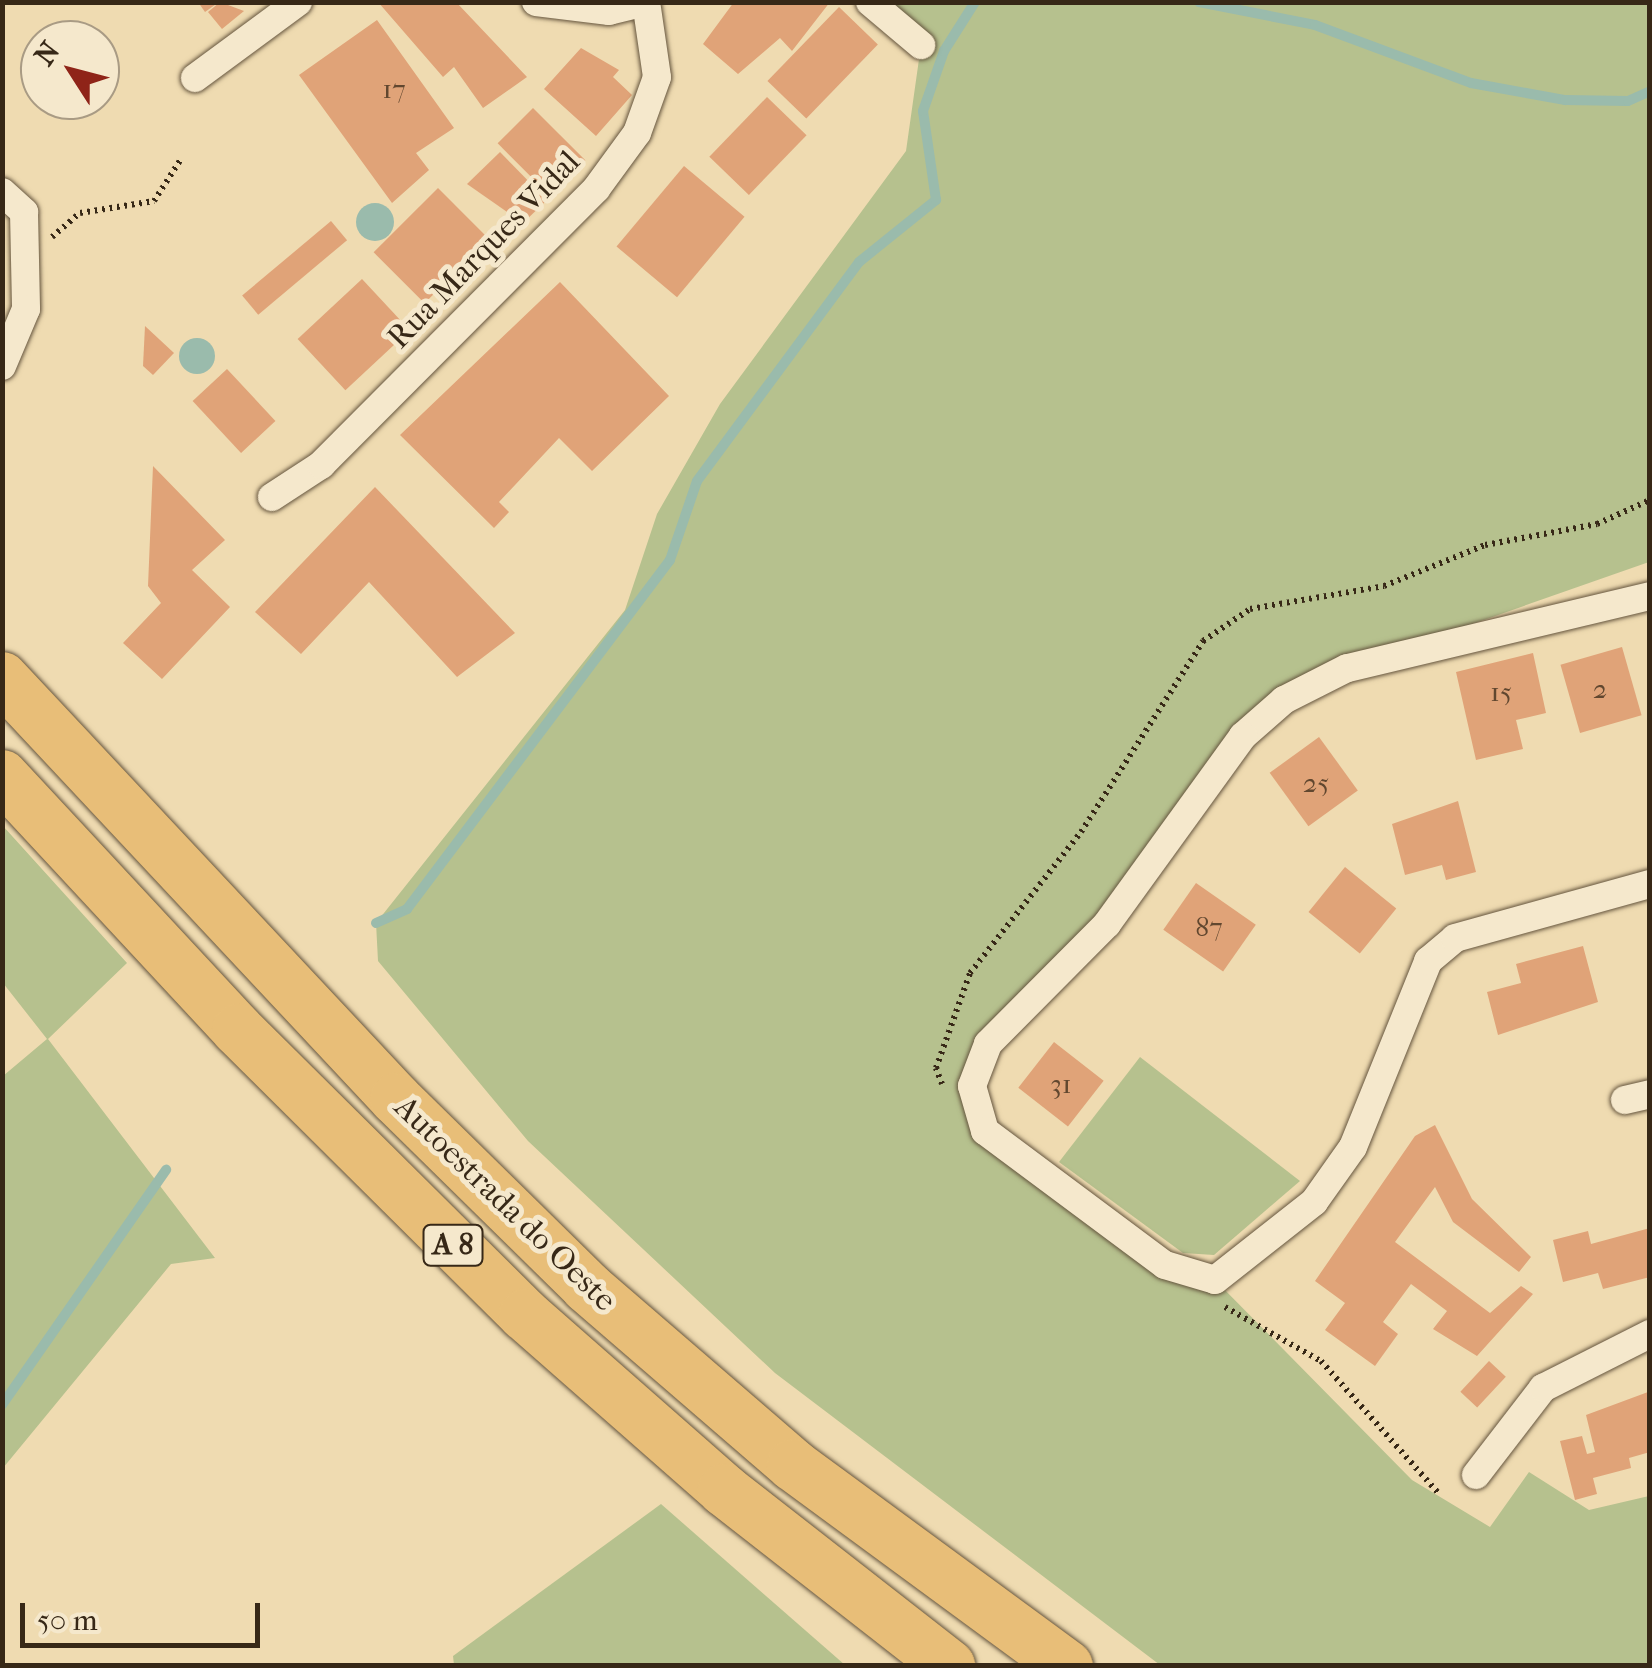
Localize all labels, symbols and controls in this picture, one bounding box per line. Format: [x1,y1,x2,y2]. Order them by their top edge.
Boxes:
north arrow [20,20,120,120]
text: N [27,35,67,72]
house number: 17 [382,72,406,106]
street label: Rua Marques Vidal [380,143,588,357]
house number: 2 [1593,672,1607,706]
house number: 15 [1490,675,1512,709]
house number: 25 [1303,766,1329,800]
house number: 87 [1195,910,1223,944]
house number: 31 [1050,1067,1072,1101]
street label: Autoestrada do Oeste [386,1088,624,1320]
road number: A 8 [420,1220,486,1270]
scale bar [25,1583,265,1645]
text: 50 m [37,1603,98,1638]

